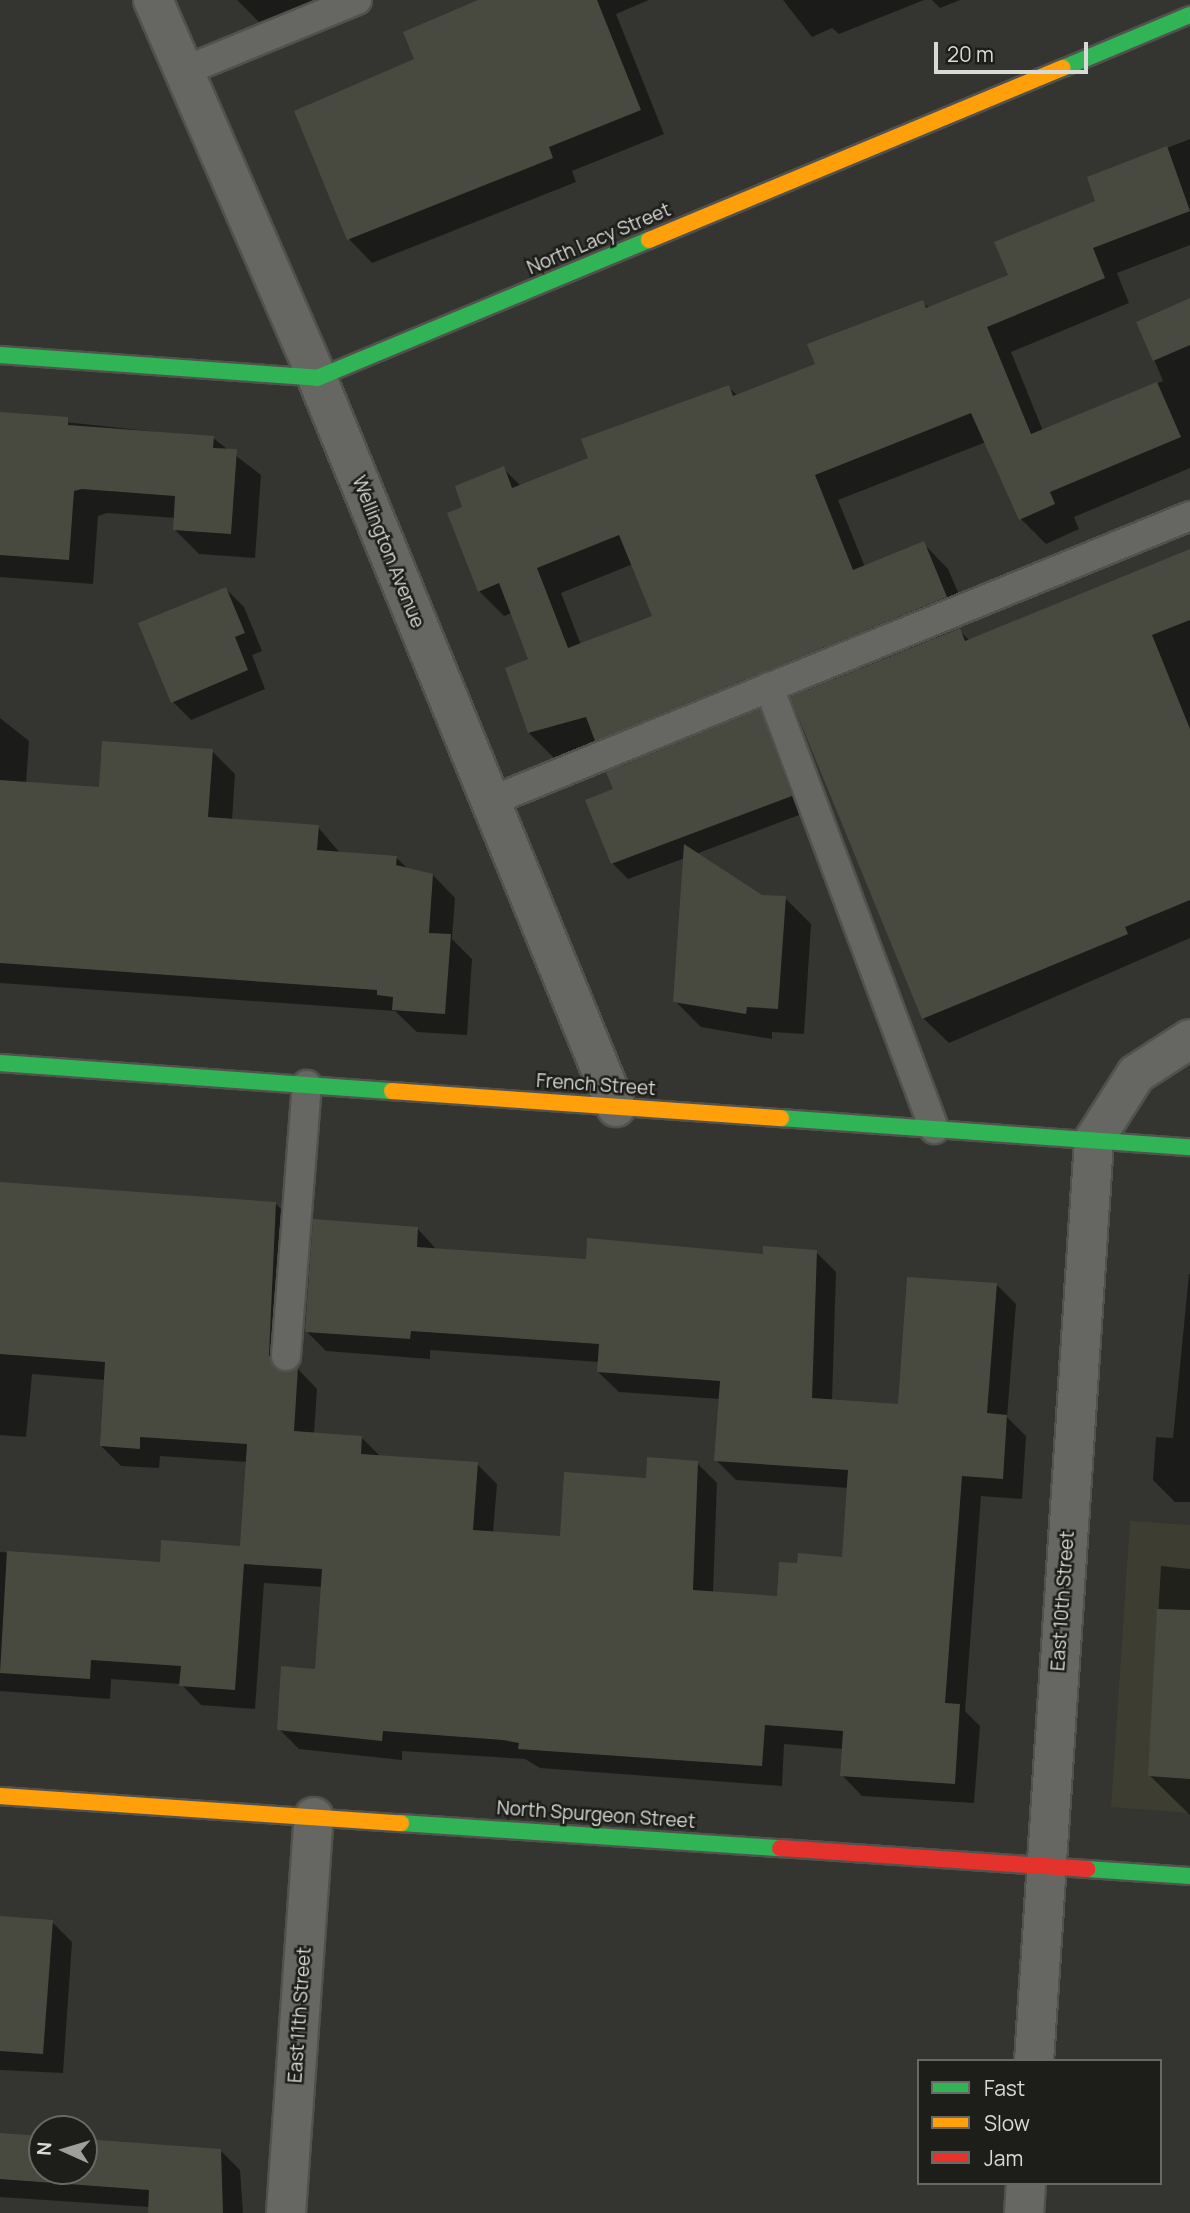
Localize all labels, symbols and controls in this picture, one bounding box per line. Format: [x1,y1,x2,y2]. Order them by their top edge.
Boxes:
scale bar [938,28,1092,72]
text: 20 m [947,40,994,68]
street label: North Lacy Street [524,198,674,280]
street label: Wellington Avenue [347,473,429,631]
street label: French Street [536,1069,656,1101]
street label: East 10th Street [1047,1530,1079,1672]
street label: North Spurgeon Street [496,1797,696,1833]
street label: East 11th Street [284,1946,316,2084]
legend [917,2059,1162,2185]
text: Fast [984,2074,1025,2102]
text: Slow [984,2109,1030,2137]
north arrow [28,2115,98,2185]
text: N [31,2141,57,2156]
text: Jam [984,2144,1023,2172]

